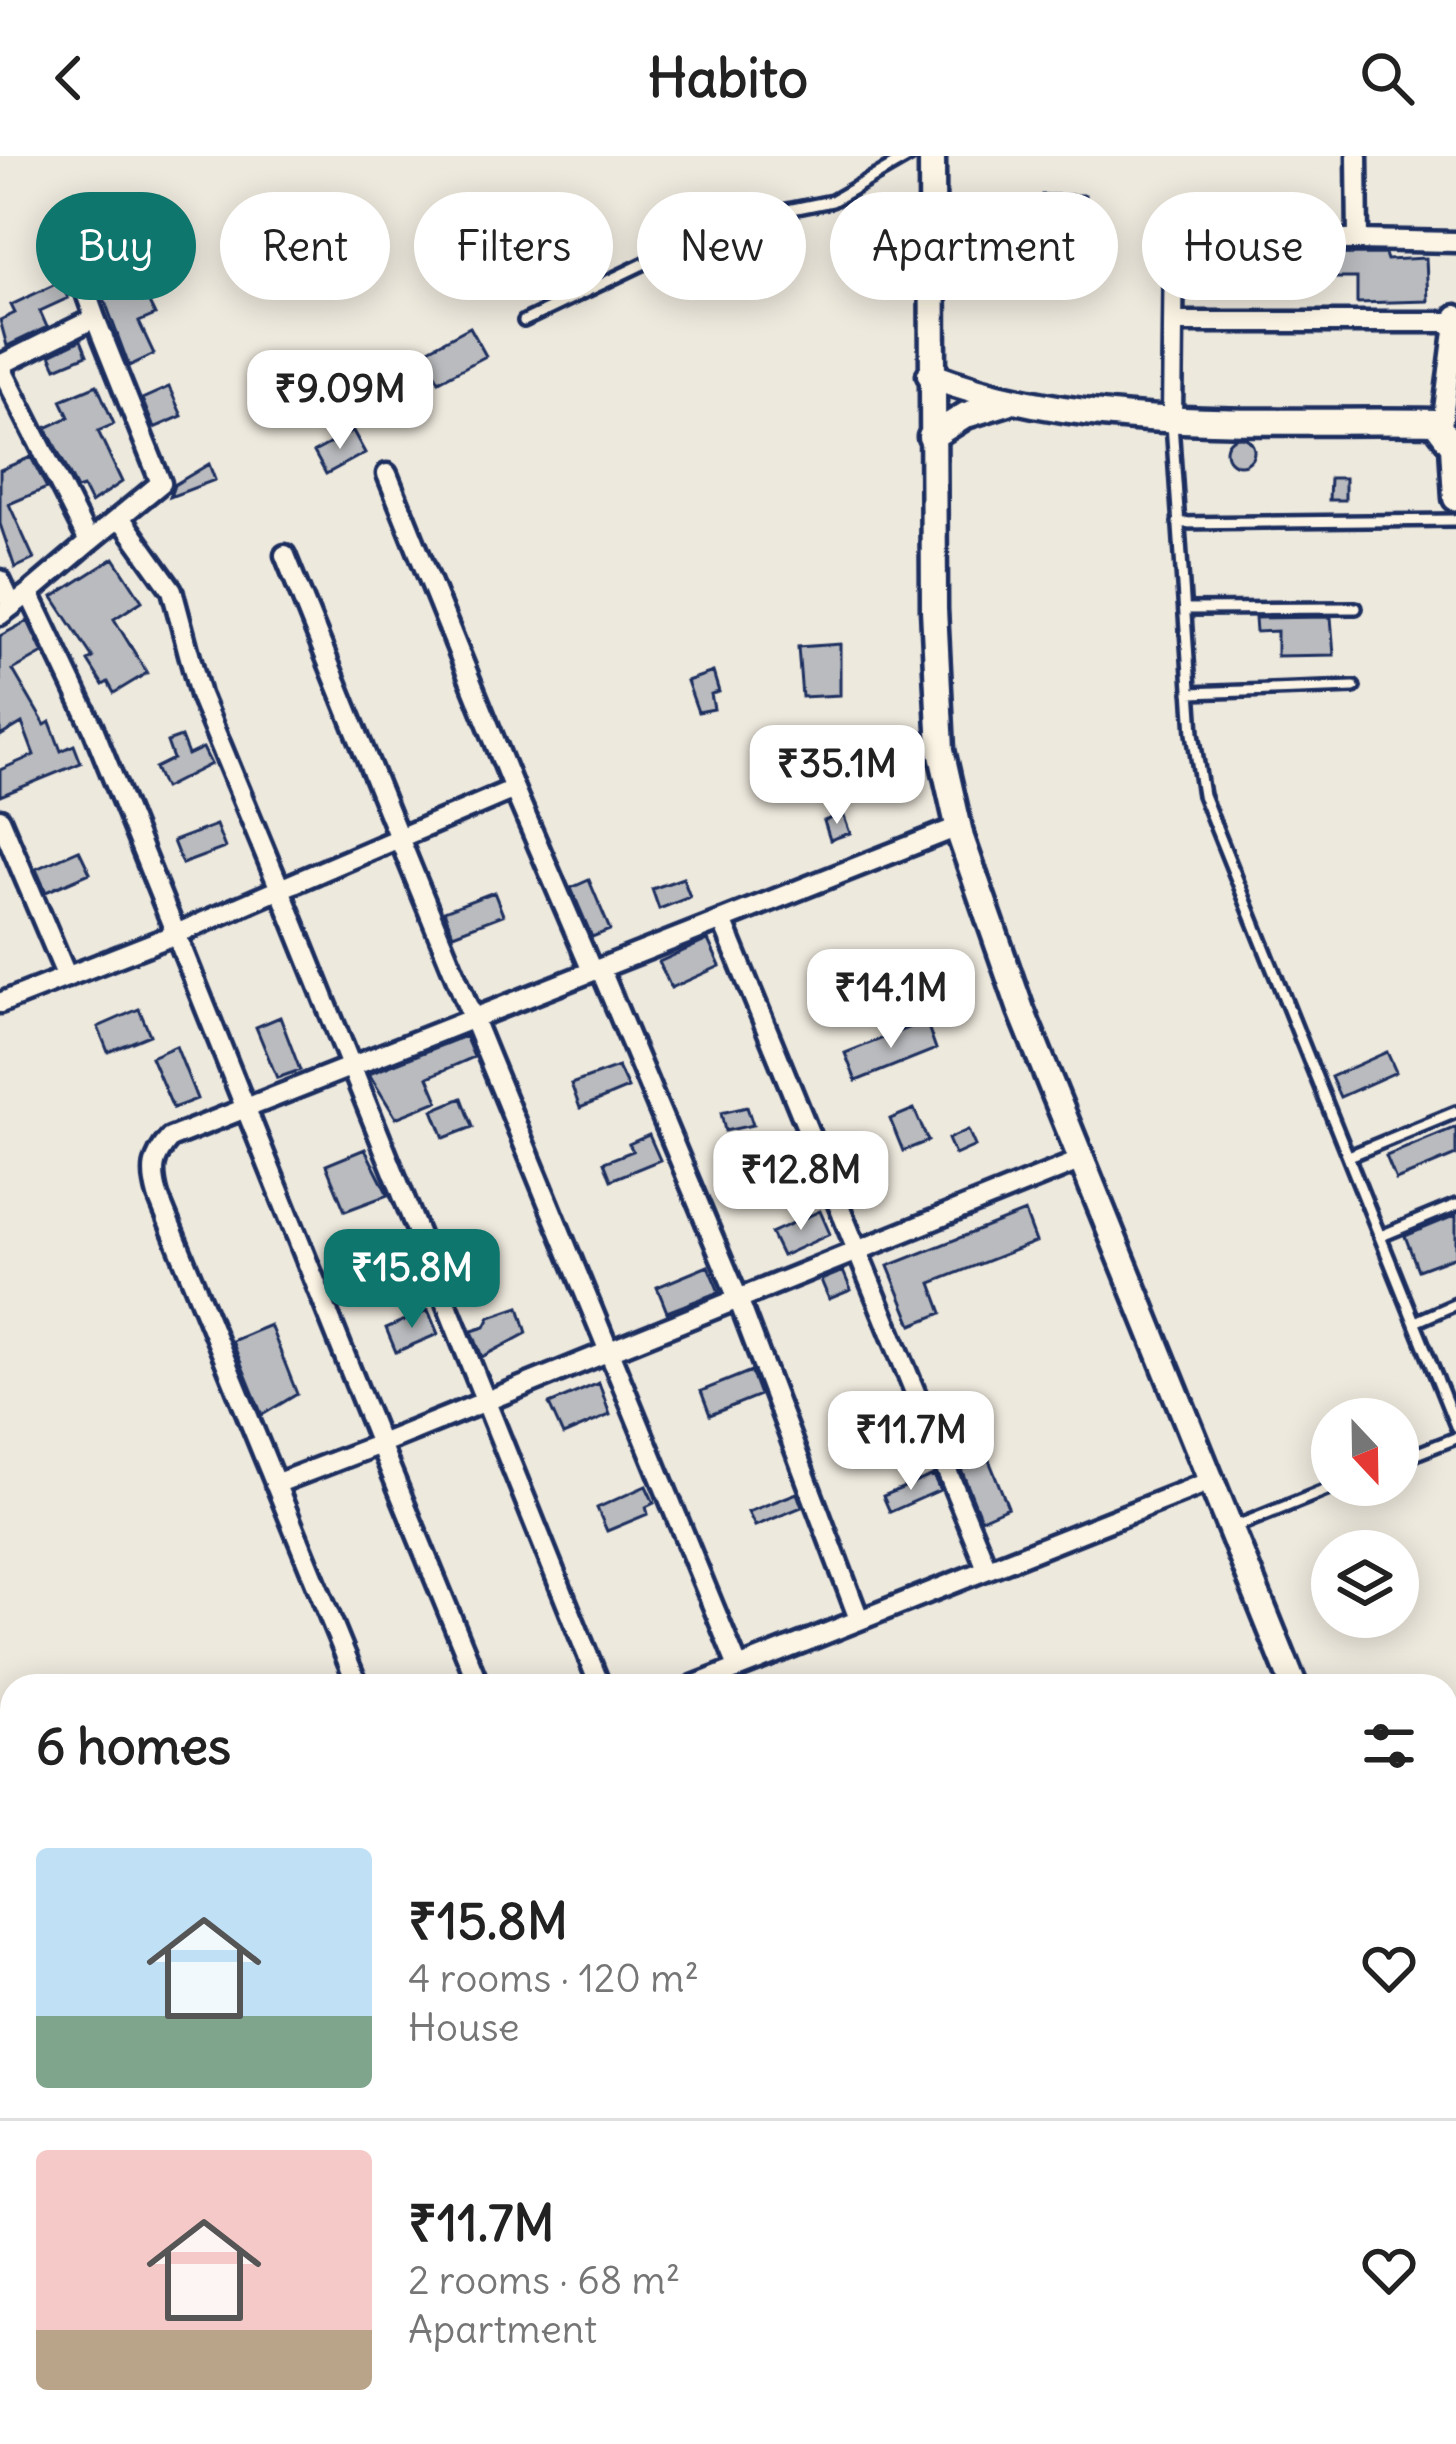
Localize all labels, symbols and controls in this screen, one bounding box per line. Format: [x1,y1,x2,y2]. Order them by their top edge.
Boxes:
text: Habito [648,44,808,112]
icon: back [36,45,102,111]
icon: search [1354,45,1420,111]
chip: Buy [36,192,196,300]
chip: Rent [220,192,390,300]
chip: Filters [414,192,613,300]
chip: New [637,192,806,300]
chip: Apartment [830,192,1118,300]
chip: House [1142,192,1346,300]
pin: ₹9.09M [242,350,438,452]
text: ₹9.09M [274,364,406,413]
pin: ₹35.1M [739,725,935,827]
text: ₹35.1M [777,739,897,788]
pin: ₹14.1M [793,949,989,1051]
text: ₹14.1M [834,963,948,1012]
pin: ₹12.8M [703,1131,899,1233]
text: ₹12.8M [740,1145,862,1194]
pin: ₹15.8M [314,1229,510,1331]
text: ₹15.8M [351,1243,473,1292]
pin: ₹11.7M [813,1391,1009,1493]
north arrow [1311,1398,1419,1506]
map controls [1311,1398,1419,1638]
text: ₹11.7M [855,1405,967,1454]
button: layers [1311,1530,1419,1638]
icon: filters [1356,1713,1422,1779]
text: 6 homes [36,1714,231,1778]
text: ₹15.8M [408,1889,568,1953]
icon: home [132,1896,276,2040]
icon: heart [1356,1935,1422,2001]
text: 4 rooms · 120 m² [408,1954,699,2003]
text: House [408,2003,519,2052]
text: ₹11.7M [408,2191,555,2255]
icon: home [132,2198,276,2342]
icon: heart [1356,2237,1422,2303]
text: 2 rooms · 68 m² [408,2256,680,2305]
text: Apartment [408,2305,597,2354]

